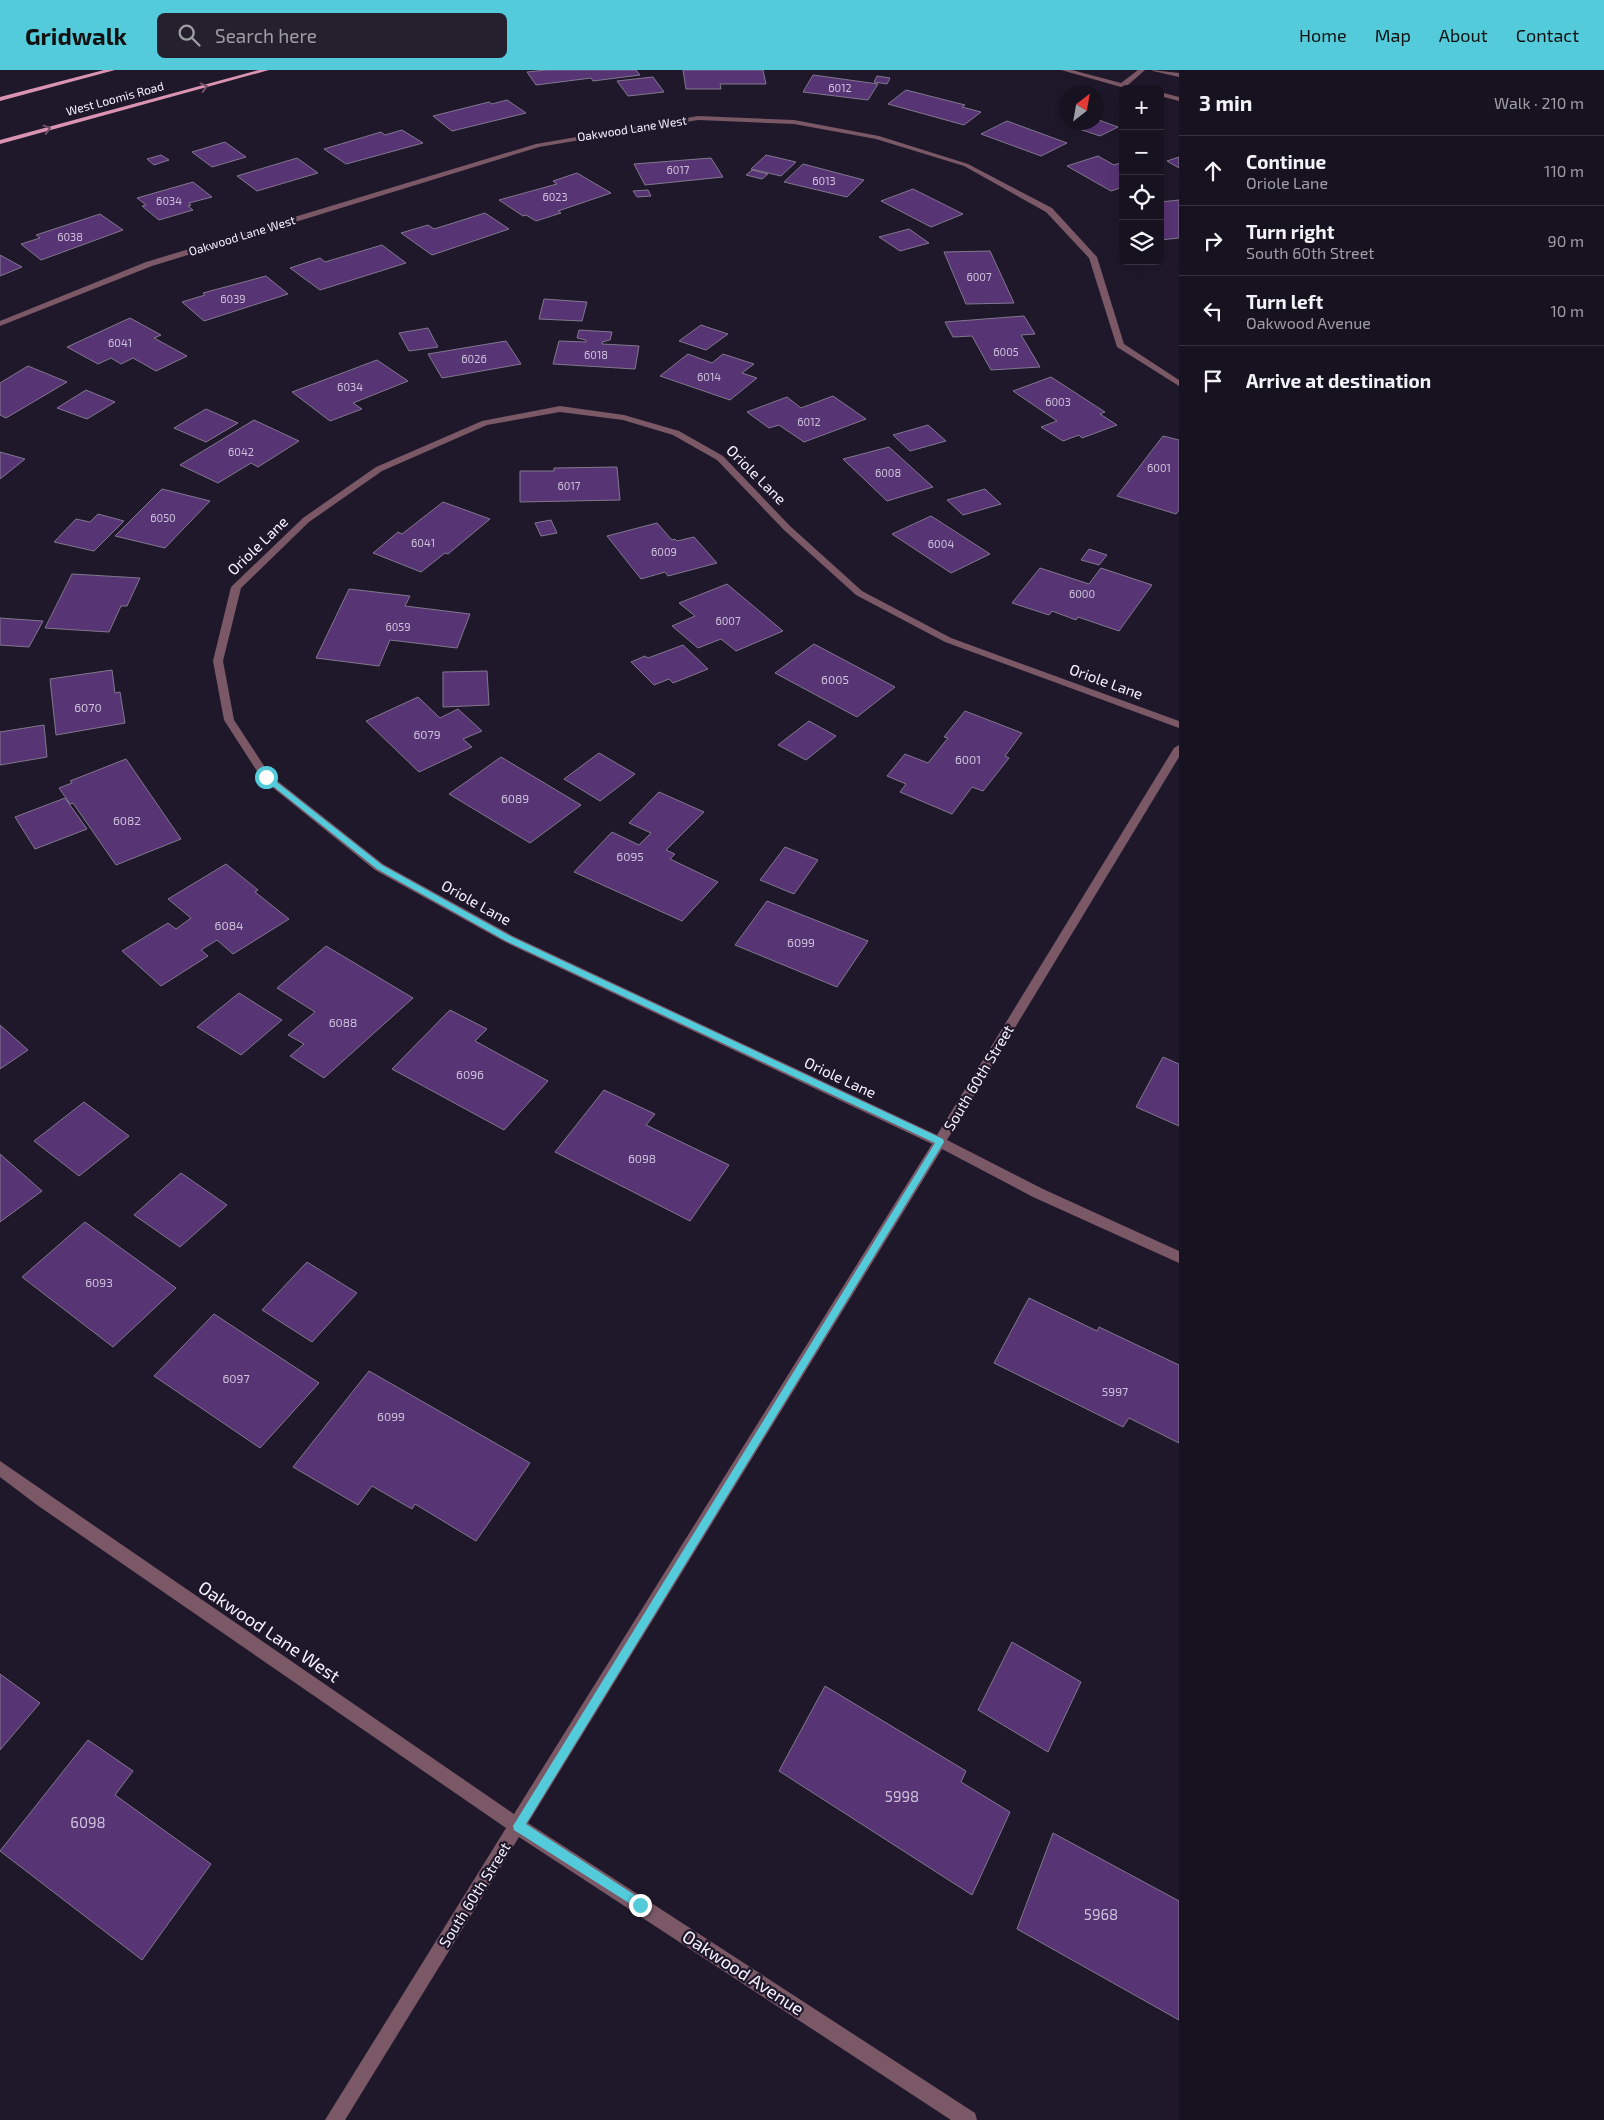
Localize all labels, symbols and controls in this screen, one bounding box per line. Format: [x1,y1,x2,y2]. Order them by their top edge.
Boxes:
search box [157,13,507,58]
text: Gridwalk [25,21,127,50]
icon: search [175,21,203,49]
text: Search here [215,24,317,47]
text: Home [1299,24,1347,46]
text: Map [1375,24,1411,46]
text: About [1439,24,1488,46]
text: Contact [1516,24,1579,46]
street label: West Loomis Road [64,78,165,118]
house number: 6012 [828,81,852,94]
one-way arrow [199,82,208,93]
north arrow [1059,85,1104,130]
map controls [1119,85,1164,265]
button: + [1119,85,1164,130]
text: 3 min [1199,90,1252,115]
text: Walk · 210 m [1494,93,1584,112]
street label: Oakwood Lane West [576,112,688,144]
one-way arrow [42,125,51,135]
button: − [1119,130,1164,175]
text: Continue [1246,150,1326,173]
icon: ahead [1199,157,1227,185]
text: 110 m [1544,161,1584,180]
house number: 6017 [667,163,690,176]
text: Oriole Lane [1246,173,1328,192]
house number: 6013 [812,174,836,187]
button: locate [1119,175,1164,220]
house number: 6023 [542,190,568,203]
house number: 6034 [156,194,182,207]
street label: Oakwood Lane West [187,212,297,258]
button: layers [1119,220,1164,265]
text: Turn right [1246,220,1334,243]
icon: right [1199,227,1227,255]
house number: 6038 [57,230,83,243]
text: 90 m [1548,231,1584,250]
text: South 60th Street [1246,243,1374,262]
house number: 6007 [966,270,992,283]
text: Turn left [1246,290,1323,313]
house number: 6039 [220,292,246,305]
icon: left [1199,297,1227,325]
text: 10 m [1550,301,1584,320]
text: Oakwood Avenue [1246,313,1371,332]
house number: 6041 [108,336,132,349]
house number: 6005 [993,345,1019,358]
house number: 6018 [584,348,608,361]
house number: 6026 [461,352,487,365]
icon: arrive [1199,367,1227,395]
text: Arrive at destination [1246,369,1431,392]
house number: 6014 [697,370,721,383]
house number: 6034 [337,380,363,393]
house number: 6003 [1045,395,1071,408]
house number: 6012 [797,415,821,428]
street label: Oriole Lane [723,441,790,508]
house number: 6042 [228,445,254,458]
house number: 6001 [1147,461,1171,474]
house number: 6008 [875,466,901,479]
house number: 6017 [558,479,581,492]
house number: 6050 [150,511,176,524]
street label: Oriole Lane [223,512,291,578]
house number: 6041 [411,536,435,549]
house number: 6004 [928,537,954,550]
house number: 6009 [651,545,677,558]
house number: 6000 [1069,587,1095,600]
house number: 6007 [715,614,741,627]
house number: 6059 [385,620,411,633]
street label: Oriole Lane [1067,659,1146,703]
house number: 6005 [821,672,849,686]
house number: 6070 [74,700,102,714]
house number: 6079 [413,727,441,741]
house number: 6001 [955,752,981,766]
route start [255,766,278,789]
house number: 6089 [501,791,529,805]
house number: 6082 [113,813,141,827]
house number: 6095 [616,849,644,863]
street label: Oriole Lane [439,876,514,929]
house number: 6084 [215,918,243,932]
house number: 6099 [787,935,815,949]
house number: 6088 [329,1015,357,1029]
street label: South 60th Street [939,1021,1017,1134]
street label: Oriole Lane [802,1053,879,1101]
house number: 6096 [456,1067,484,1081]
house number: 6098 [628,1151,656,1165]
house number: 6093 [85,1275,113,1289]
house number: 6097 [222,1371,250,1385]
house number: 5997 [1102,1384,1128,1398]
house number: 6099 [377,1409,405,1423]
street label: Oakwood Lane West [195,1576,345,1687]
house number: 5998 [885,1787,919,1805]
house number: 6098 [70,1813,106,1831]
street label: South 60th Street [435,1838,514,1950]
route end [629,1894,652,1917]
house number: 5968 [1084,1905,1118,1923]
street label: Oakwood Avenue [679,1925,808,2020]

